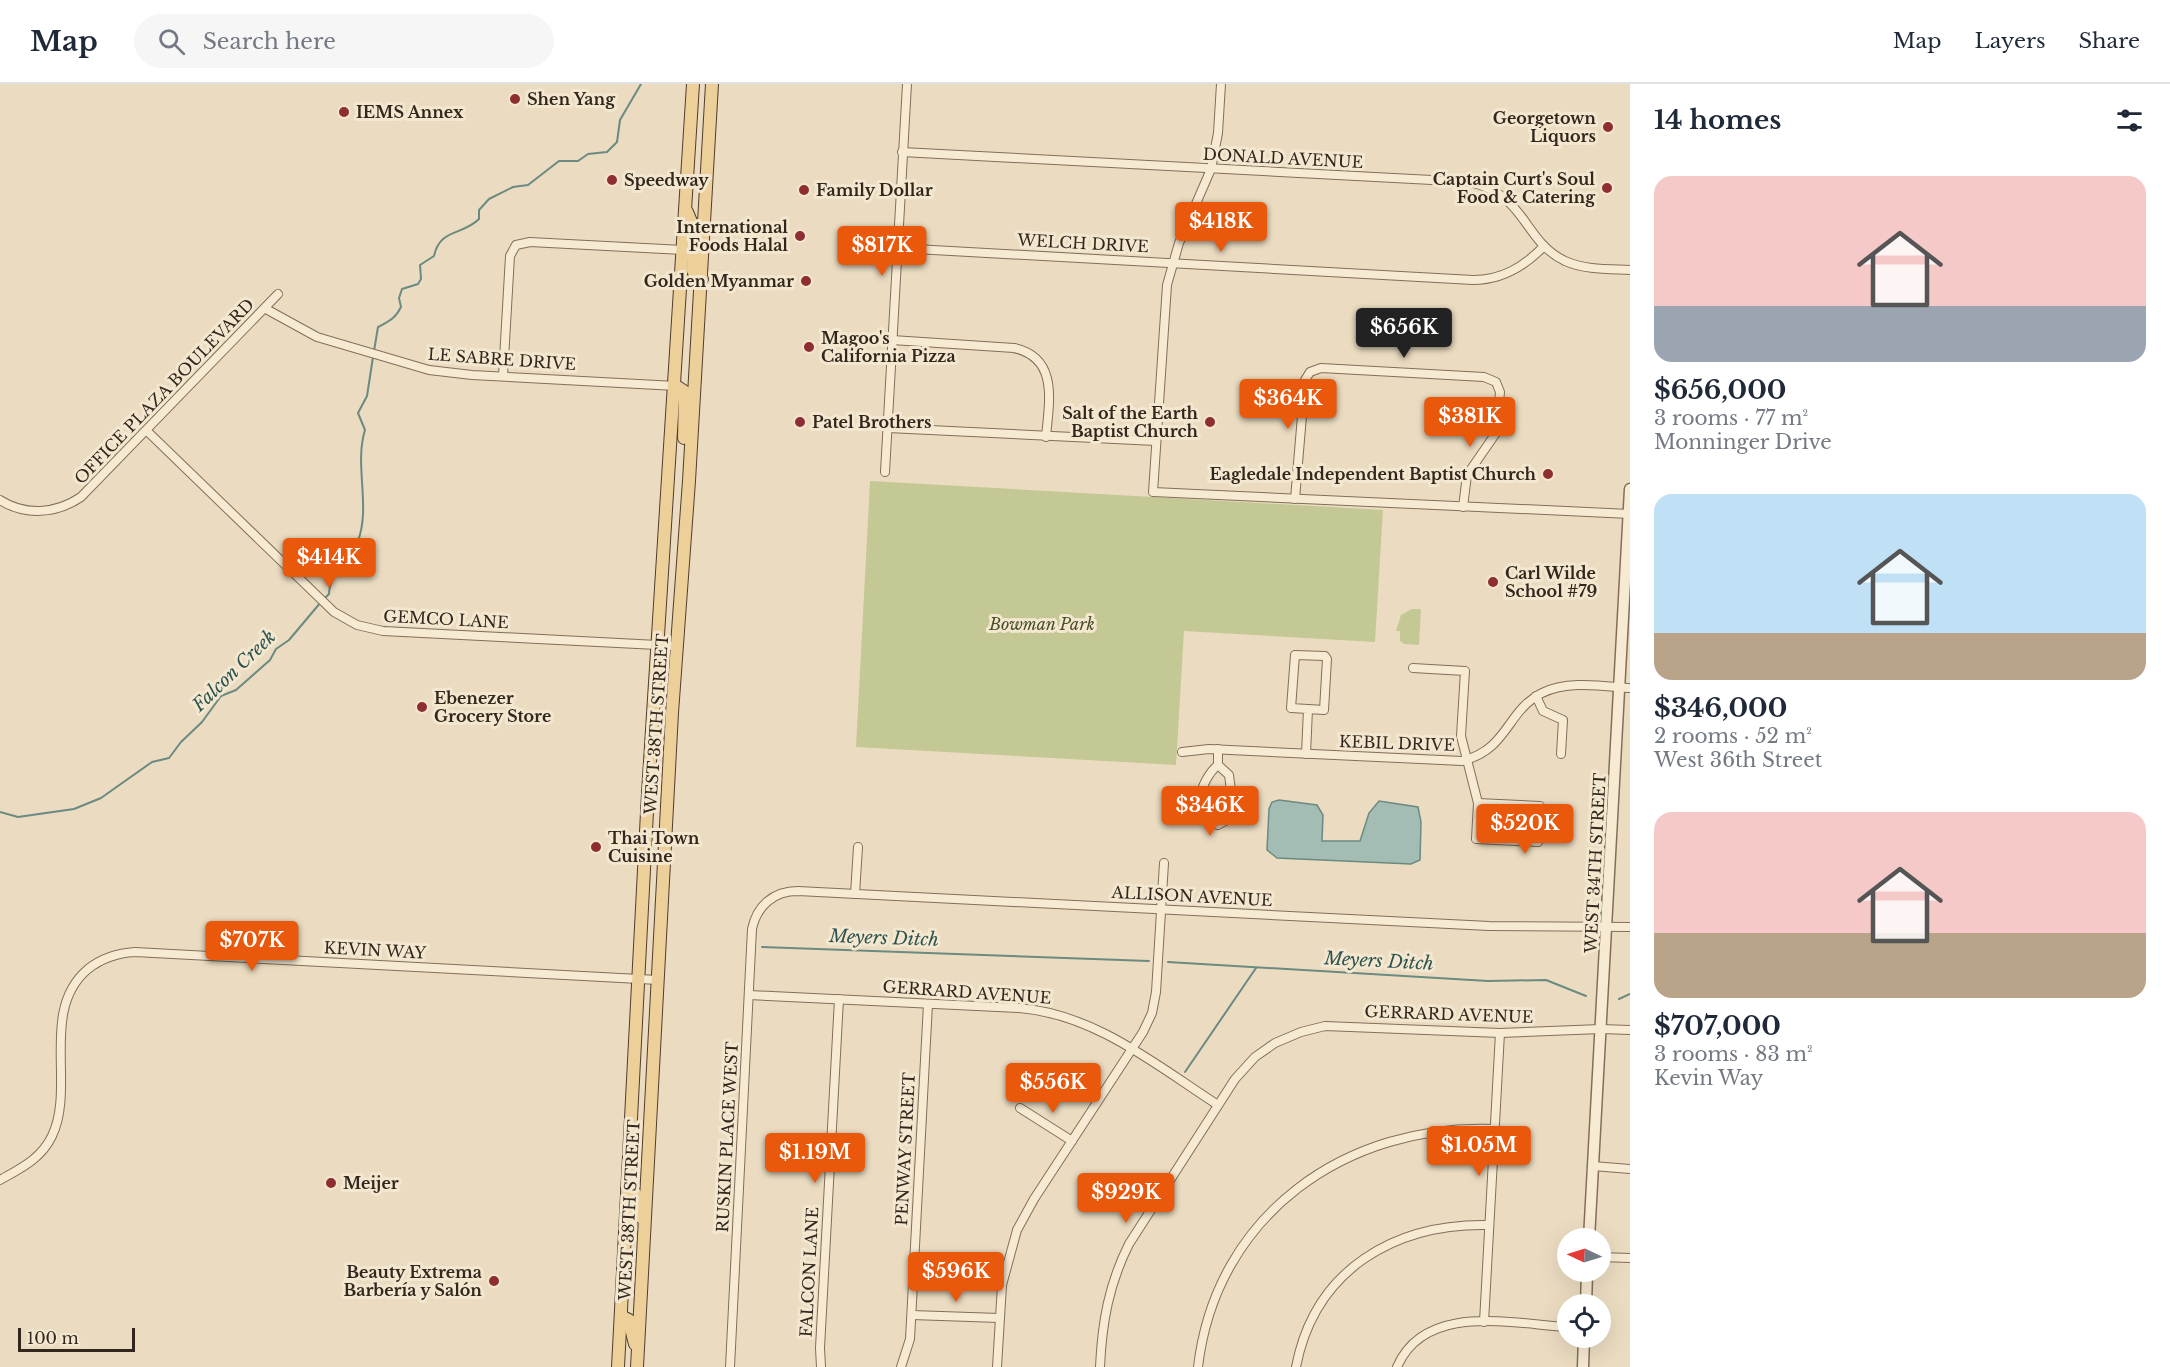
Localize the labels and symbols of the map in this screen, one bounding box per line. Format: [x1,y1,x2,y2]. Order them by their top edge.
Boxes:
place label: Shen Yang [527,89,616,109]
marker: Shen Yang [508,92,522,106]
place label: IEMS Annex [356,102,464,122]
marker: IEMS Annex [337,105,351,119]
place label: Georgetown Liquors [1493,108,1596,146]
marker: Georgetown Liquors [1601,120,1615,134]
street label: DONALD AVENUE [1202,144,1364,172]
place label: Captain Curt's Soul Food & Catering [1433,169,1596,207]
place label: Speedway [624,170,709,190]
marker: Speedway [605,173,619,187]
place label: Family Dollar [816,180,933,200]
marker: Captain Curt's Soul Food & Catering [1600,181,1614,195]
marker: Family Dollar [797,183,811,197]
pin: $418K [1179,202,1263,253]
place label: International Foods Halal [676,217,788,255]
pin: $817K [840,226,924,277]
marker: International Foods Halal [793,229,807,243]
street label: WELCH DRIVE [1016,230,1149,256]
place label: Golden Myanmar [644,271,794,291]
marker: Golden Myanmar [799,274,813,288]
street label: OFFICE PLAZA BOULEVARD [70,294,258,488]
pin: $656K [1362,308,1446,359]
place label: Magoo's California Pizza [821,328,956,366]
marker: Magoo's California Pizza [802,340,816,354]
street label: LE SABRE DRIVE [427,344,577,374]
pin: $364K [1246,379,1330,430]
pin: $381K [1428,397,1512,448]
place label: Salt of the Earth Baptist Church [1062,403,1199,441]
place label: Patel Brothers [812,412,931,432]
marker: Patel Brothers [793,415,807,429]
marker: Salt of the Earth Baptist Church [1203,415,1217,429]
place label: Eagledale Independent Baptist Church [1210,464,1537,484]
marker: Eagledale Independent Baptist Church [1541,467,1555,481]
pin: $414K [287,538,371,589]
place label: Carl Wilde School #79 [1505,563,1598,601]
marker: Carl Wilde School #79 [1486,575,1500,589]
street label: GEMCO LANE [383,606,509,632]
park label: Bowman Park [988,614,1095,634]
water label: Falcon Creek [187,626,280,717]
street label: WEST 38TH STREET [640,633,672,816]
place label: Ebenezer Grocery Store [434,688,551,726]
marker: Ebenezer Grocery Store [415,700,429,714]
street label: KEBIL DRIVE [1339,731,1455,755]
street label: WEST 34TH STREET [1580,772,1610,955]
pin: $346K [1168,786,1252,837]
pin: $520K [1483,804,1567,855]
place label: Thai Town Cuisine [608,828,700,866]
marker: Thai Town Cuisine [589,840,603,854]
street label: ALLISON AVENUE [1110,882,1273,910]
pin: $707K [210,921,294,972]
water label: Meyers Ditch [828,925,939,951]
street label: KEVIN WAY [323,937,427,963]
water label: Meyers Ditch [1323,947,1434,975]
street label: GERRARD AVENUE [882,976,1052,1008]
street label: GERRARD AVENUE [1364,1001,1534,1027]
street label: RUSKIN PLACE WEST [712,1041,742,1233]
pin: $556K [1011,1063,1095,1114]
street label: PENWAY STREET [891,1072,919,1226]
street label: WEST 38TH STREET [614,1119,644,1302]
pin: $1.05M [1430,1126,1528,1177]
pin: $1.19M [766,1133,864,1184]
place label: Meijer [343,1173,399,1193]
pin: $929K [1084,1173,1168,1224]
marker: Meijer [324,1176,338,1190]
street label: FALCON LANE [796,1206,822,1338]
north arrow [1557,1228,1611,1282]
pin: $596K [914,1252,998,1303]
place label: Beauty Extrema Barbería y Salón [343,1262,482,1300]
marker: Beauty Extrema Barbería y Salón [487,1274,501,1288]
scale bar [18,1325,135,1352]

